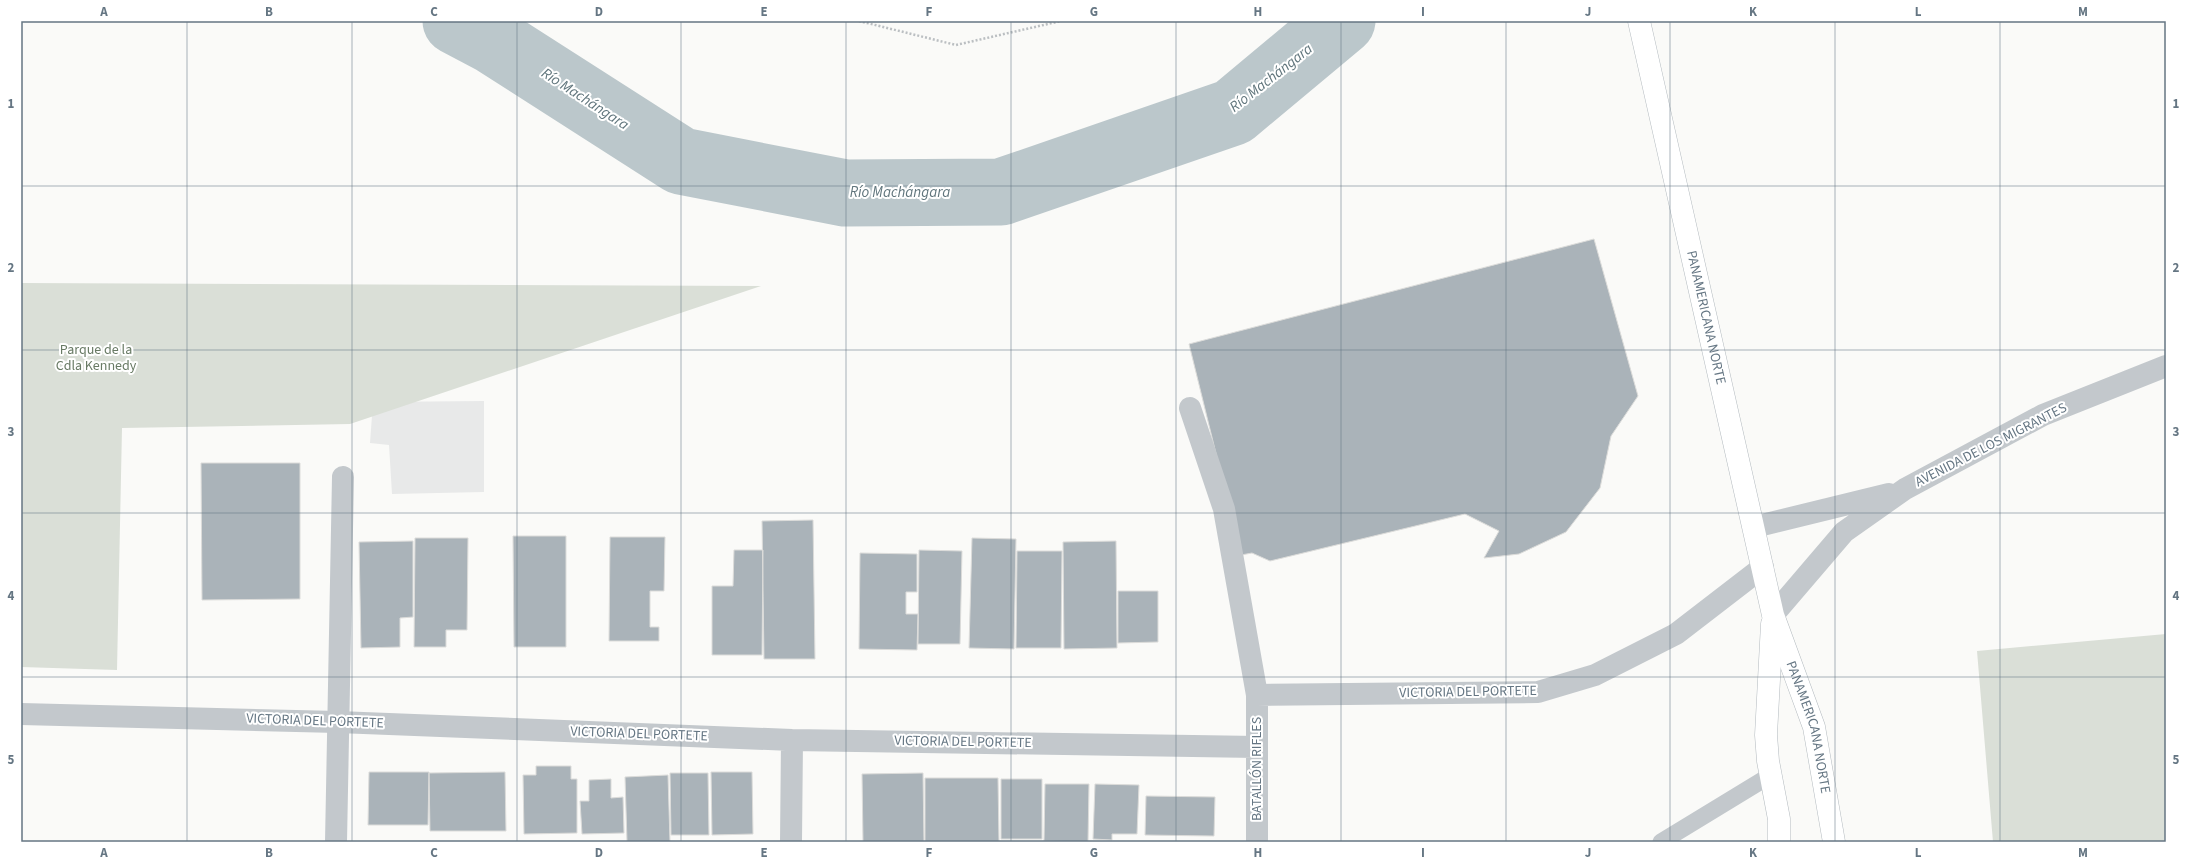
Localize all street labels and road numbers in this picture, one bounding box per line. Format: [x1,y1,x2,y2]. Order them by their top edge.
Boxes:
street label: PANAMERICANA NORTE [1681,249,1731,387]
street label: AVENIDA DE LOS MIGRANTES [1912,398,2070,492]
street label: PANAMERICANA NORTE [1781,658,1835,795]
street label: VICTORIA DEL PORTETE [1399,681,1537,703]
street label: VICTORIA DEL PORTETE [246,709,384,733]
street label: BATALLÓN RIFLES [1247,717,1267,821]
street label: VICTORIA DEL PORTETE [570,722,708,746]
street label: VICTORIA DEL PORTETE [894,731,1032,753]

